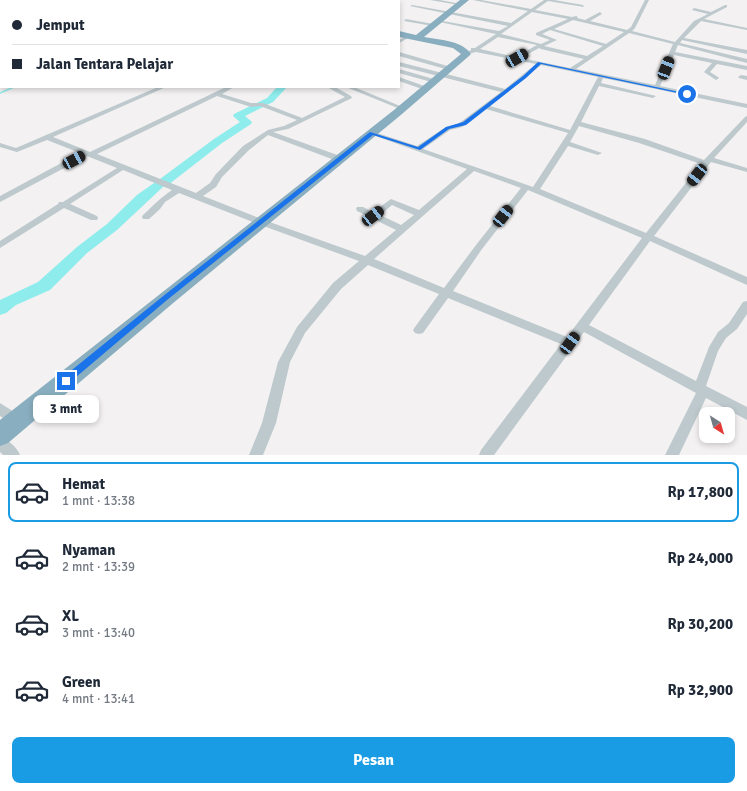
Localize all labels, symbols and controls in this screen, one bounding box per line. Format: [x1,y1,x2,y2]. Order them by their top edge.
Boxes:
text: Jemput [36,16,85,34]
car [504,47,530,69]
text: Jalan Tentara Pelajar [36,55,173,73]
car [656,55,676,81]
route start [678,85,696,103]
car [61,149,87,171]
car [685,162,709,188]
car [491,203,515,229]
car [360,204,386,228]
car [558,330,582,356]
route end [57,372,75,390]
callout: 3 mnt [33,395,99,423]
text: 3 mnt [50,401,82,417]
north arrow [699,407,735,443]
map controls [699,407,735,443]
icon: car [14,474,50,510]
text: Hemat [62,475,105,493]
text: Rp 17,800 [667,483,733,501]
text: 1 mnt · 13:38 [62,493,135,509]
icon: car [14,540,50,576]
text: Nyaman [62,541,115,559]
text: Rp 24,000 [667,549,733,567]
text: 2 mnt · 13:39 [62,559,135,575]
icon: car [14,606,50,642]
text: XL [62,607,79,625]
text: Rp 30,200 [667,615,733,633]
text: 3 mnt · 13:40 [62,625,135,641]
icon: car [14,672,50,708]
text: Green [62,673,101,691]
text: Rp 32,900 [667,681,733,699]
text: 4 mnt · 13:41 [62,691,135,707]
button: Pesan [12,737,735,783]

